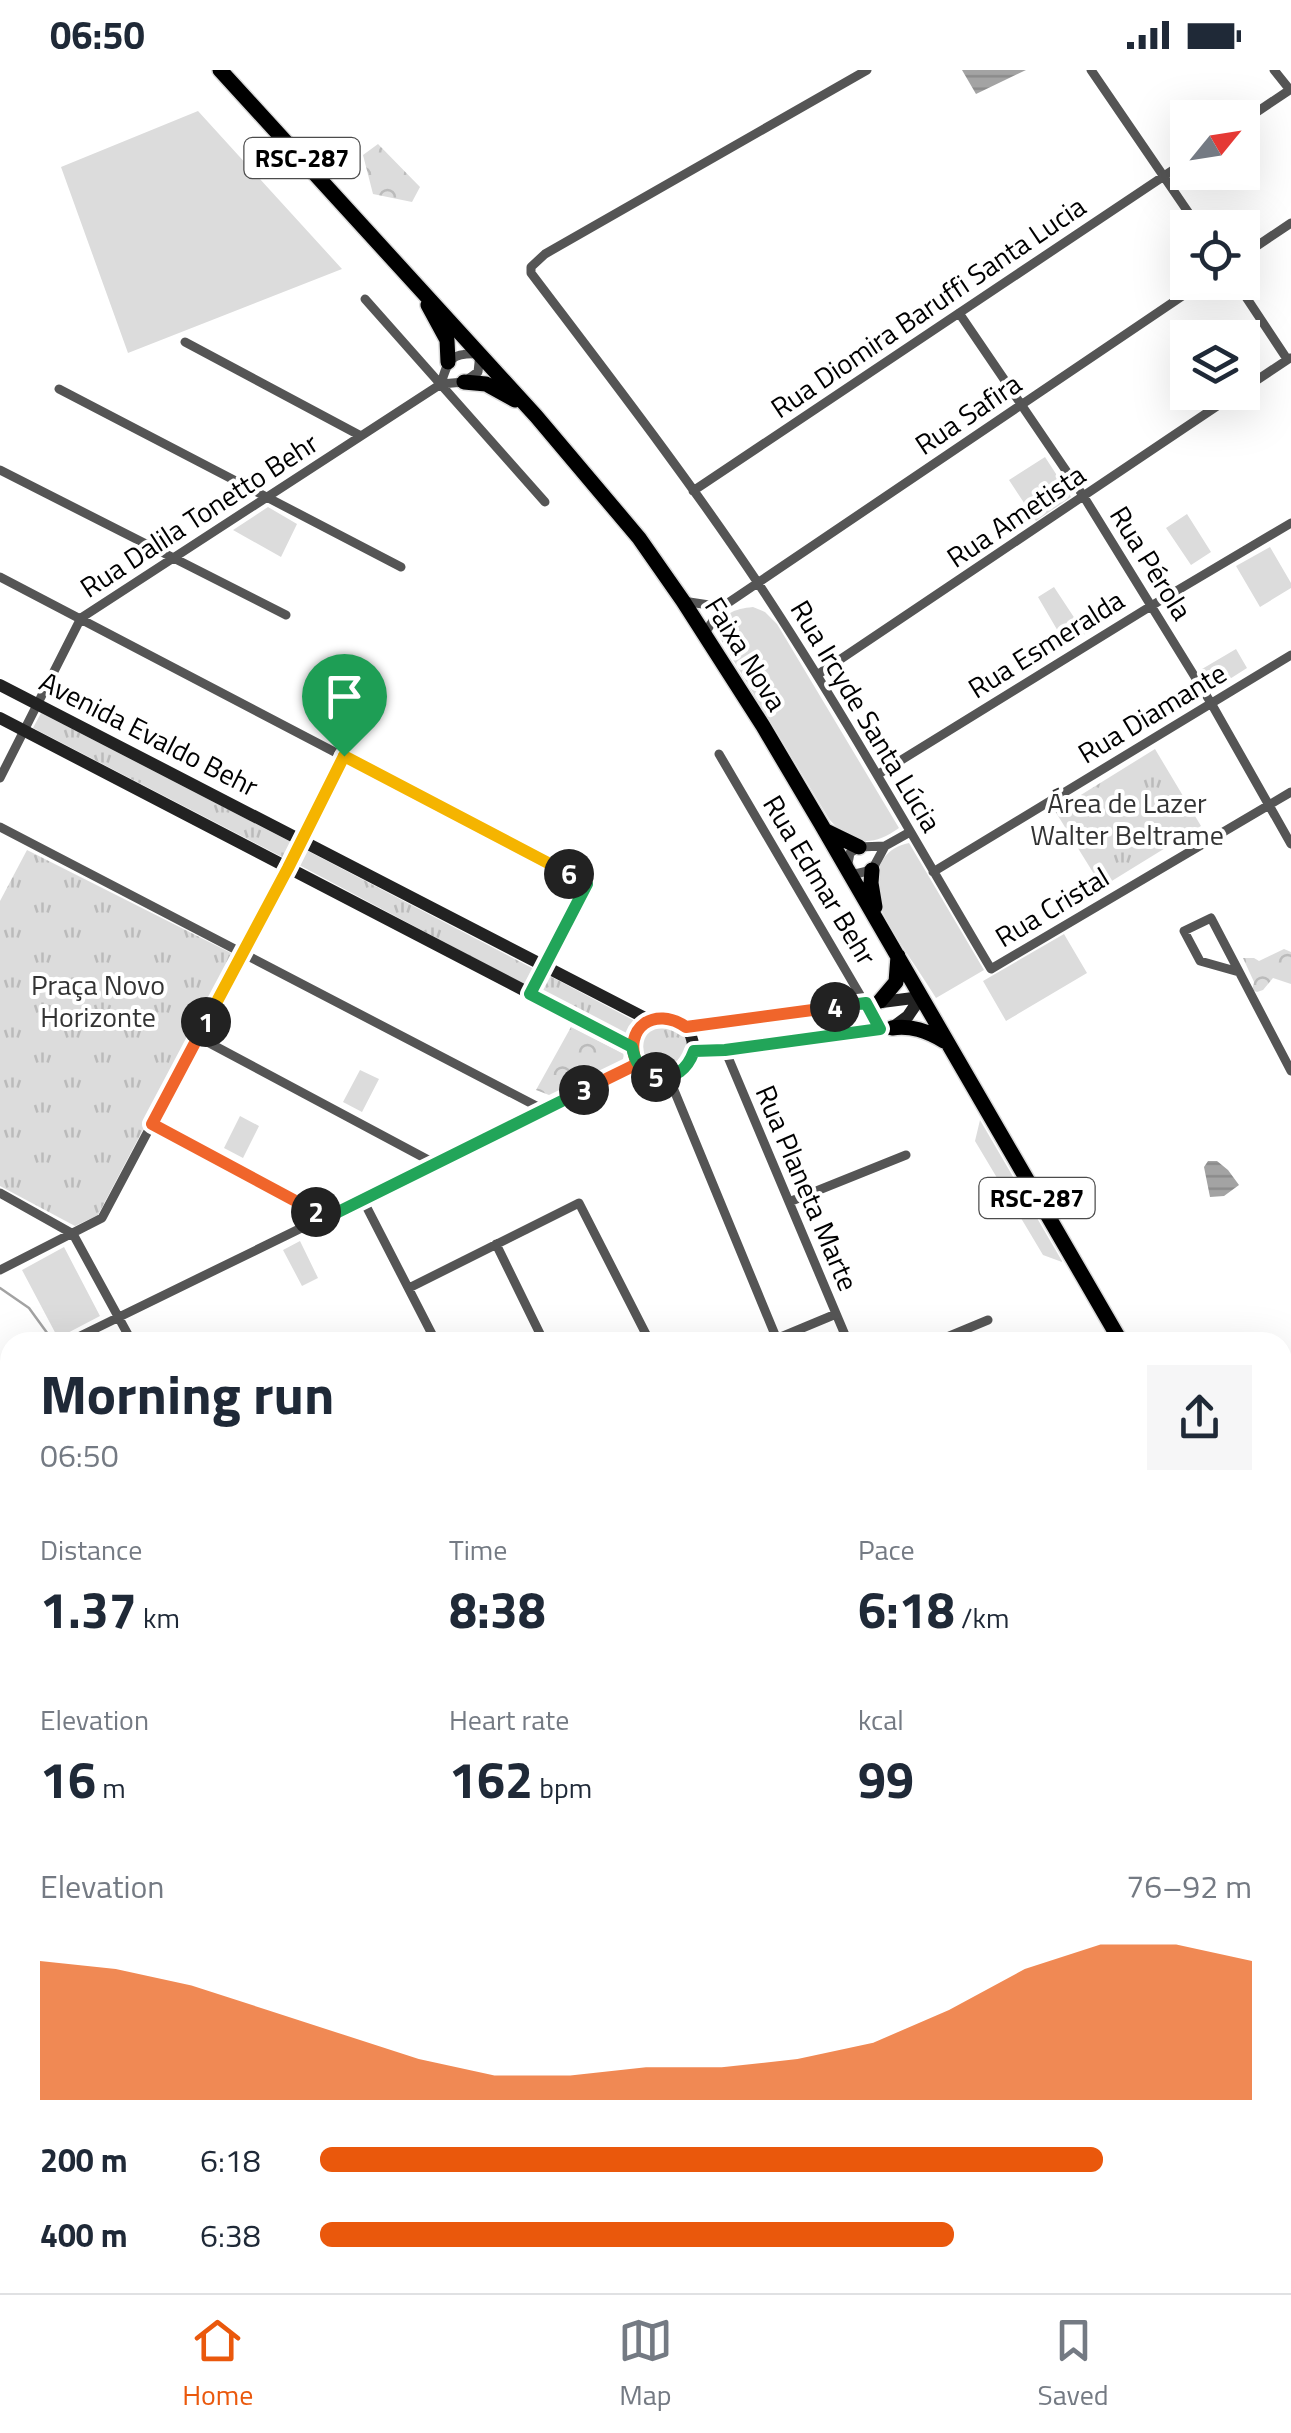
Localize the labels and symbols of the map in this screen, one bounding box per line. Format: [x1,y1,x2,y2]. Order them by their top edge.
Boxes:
north arrow [1170,100,1260,190]
road number: RSC-287 [244,138,360,178]
street label: Rua Diomira Baruffi Santa Lucia [762,185,1094,428]
street label: Rua Safira [906,362,1030,465]
street label: Rua Dalila Tonetto Behr [71,421,327,608]
street label: Rua Ametista [938,453,1094,578]
street label: Rua Pérola [1099,497,1203,628]
street label: Rua Esmeralda [959,578,1132,709]
street label: Faixa Nova [694,588,798,719]
street label: Rua Ircyde Santa Lúcia [780,592,953,840]
street label: Rua Diamante [1069,651,1234,774]
pin [302,654,387,757]
street label: Avenida Evaldo Behr [32,660,266,807]
park label: Área de Lazer Walter Beltrame [1030,781,1224,856]
street label: Rua Edmar Behr [753,787,888,973]
pin: 6 [544,849,594,899]
street label: Rua Cristal [986,856,1117,958]
park label: Praça Novo Horizonte [31,963,165,1038]
pin: 4 [810,982,860,1032]
pin: 1 [181,997,231,1047]
pin: 5 [631,1052,681,1102]
pin: 3 [559,1065,609,1115]
street label: Rua Planeta Marte [745,1078,870,1297]
road number: RSC-287 [980,1178,1094,1218]
pin: 2 [291,1187,341,1237]

